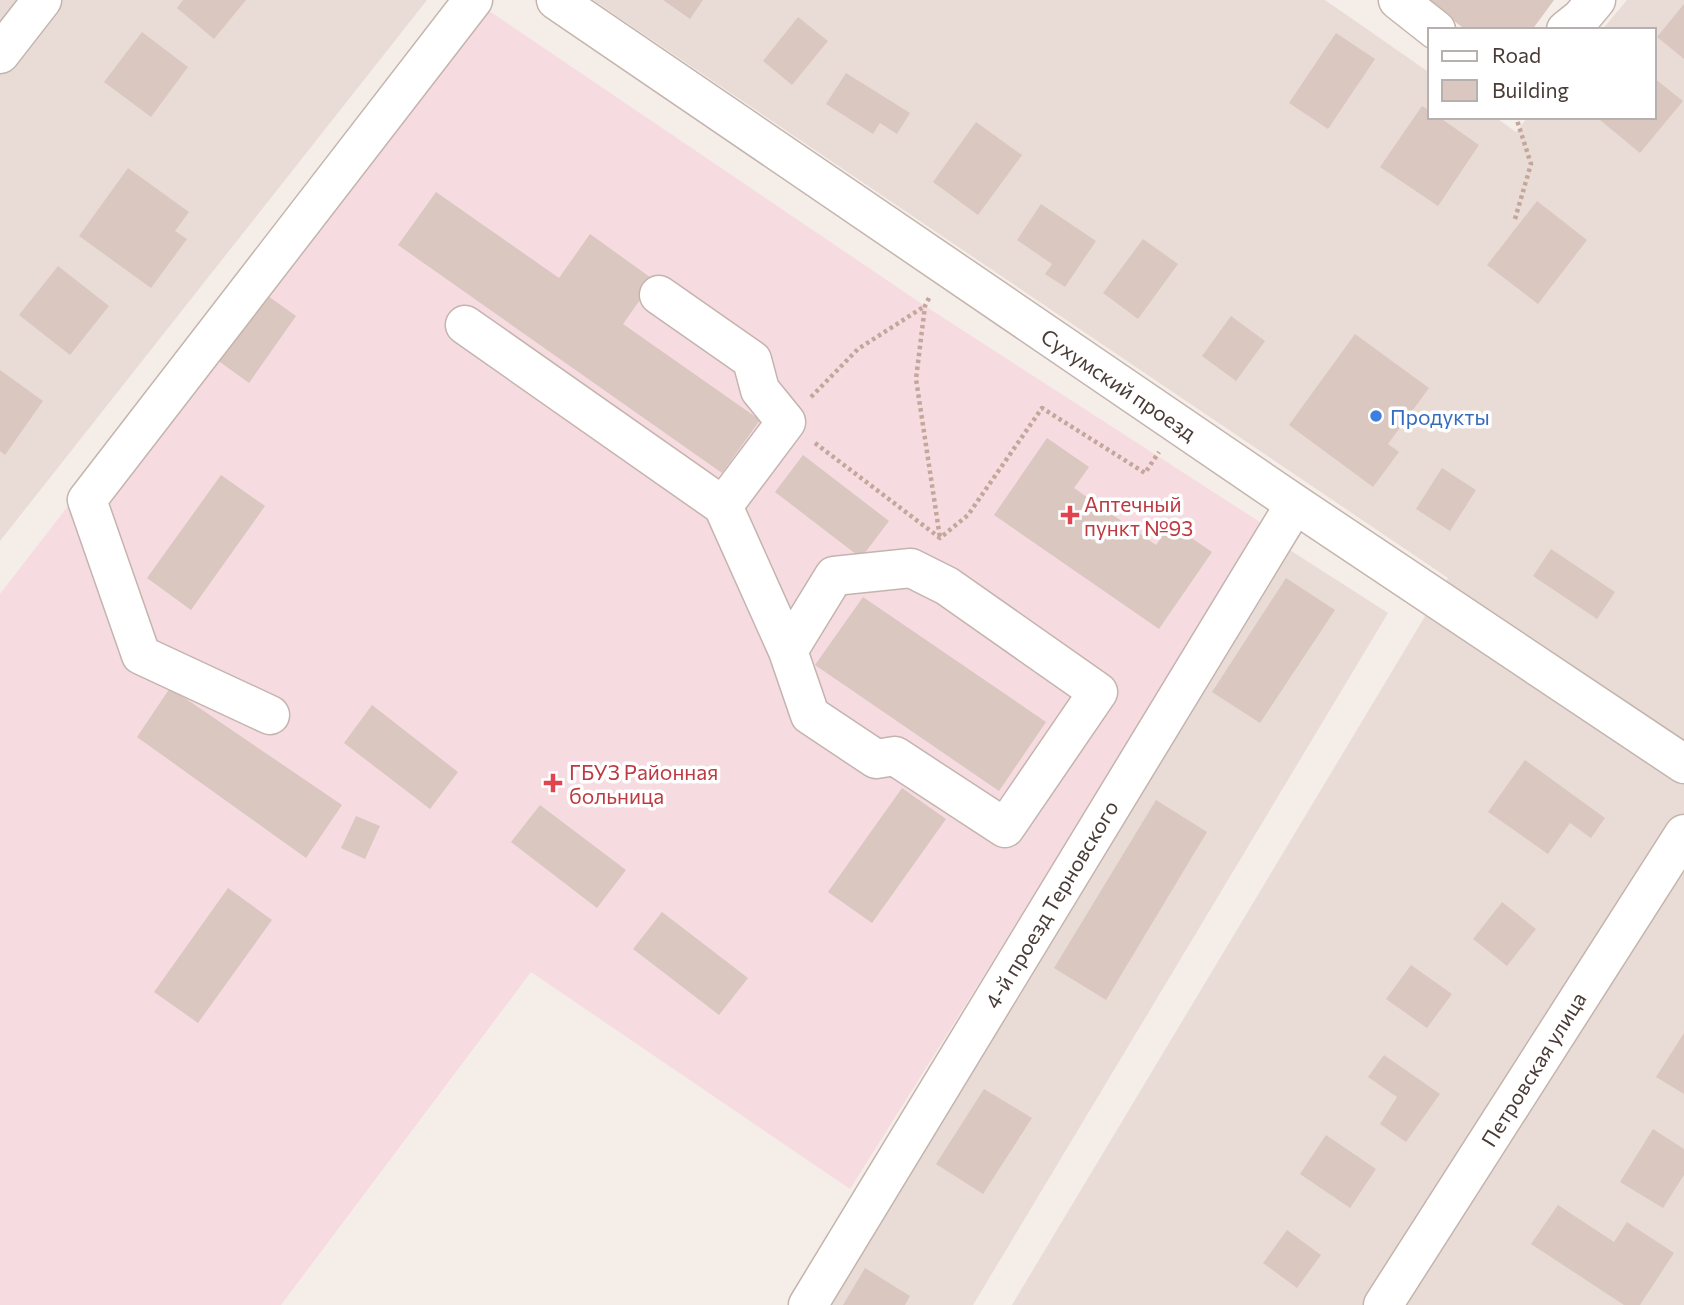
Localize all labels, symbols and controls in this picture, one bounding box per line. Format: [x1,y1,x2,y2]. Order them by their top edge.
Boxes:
legend [1428,28,1656,119]
text: Road [1492,42,1541,67]
text: Building [1492,77,1569,102]
street label: Сухумский проезд [1037,323,1201,445]
place label: Продукты [1390,404,1490,429]
marker: Продукты [1368,408,1384,424]
place label: Аптечный пункт №93 [1084,491,1193,540]
marker: Аптечный пункт №93 [1062,507,1078,523]
place label: ГБУЗ Районная больница [569,759,718,808]
marker: ГБУЗ Районная больница [543,773,563,793]
street label: 4-й проезд Терновского [979,796,1123,1012]
street label: Петровская улица [1475,987,1591,1151]

